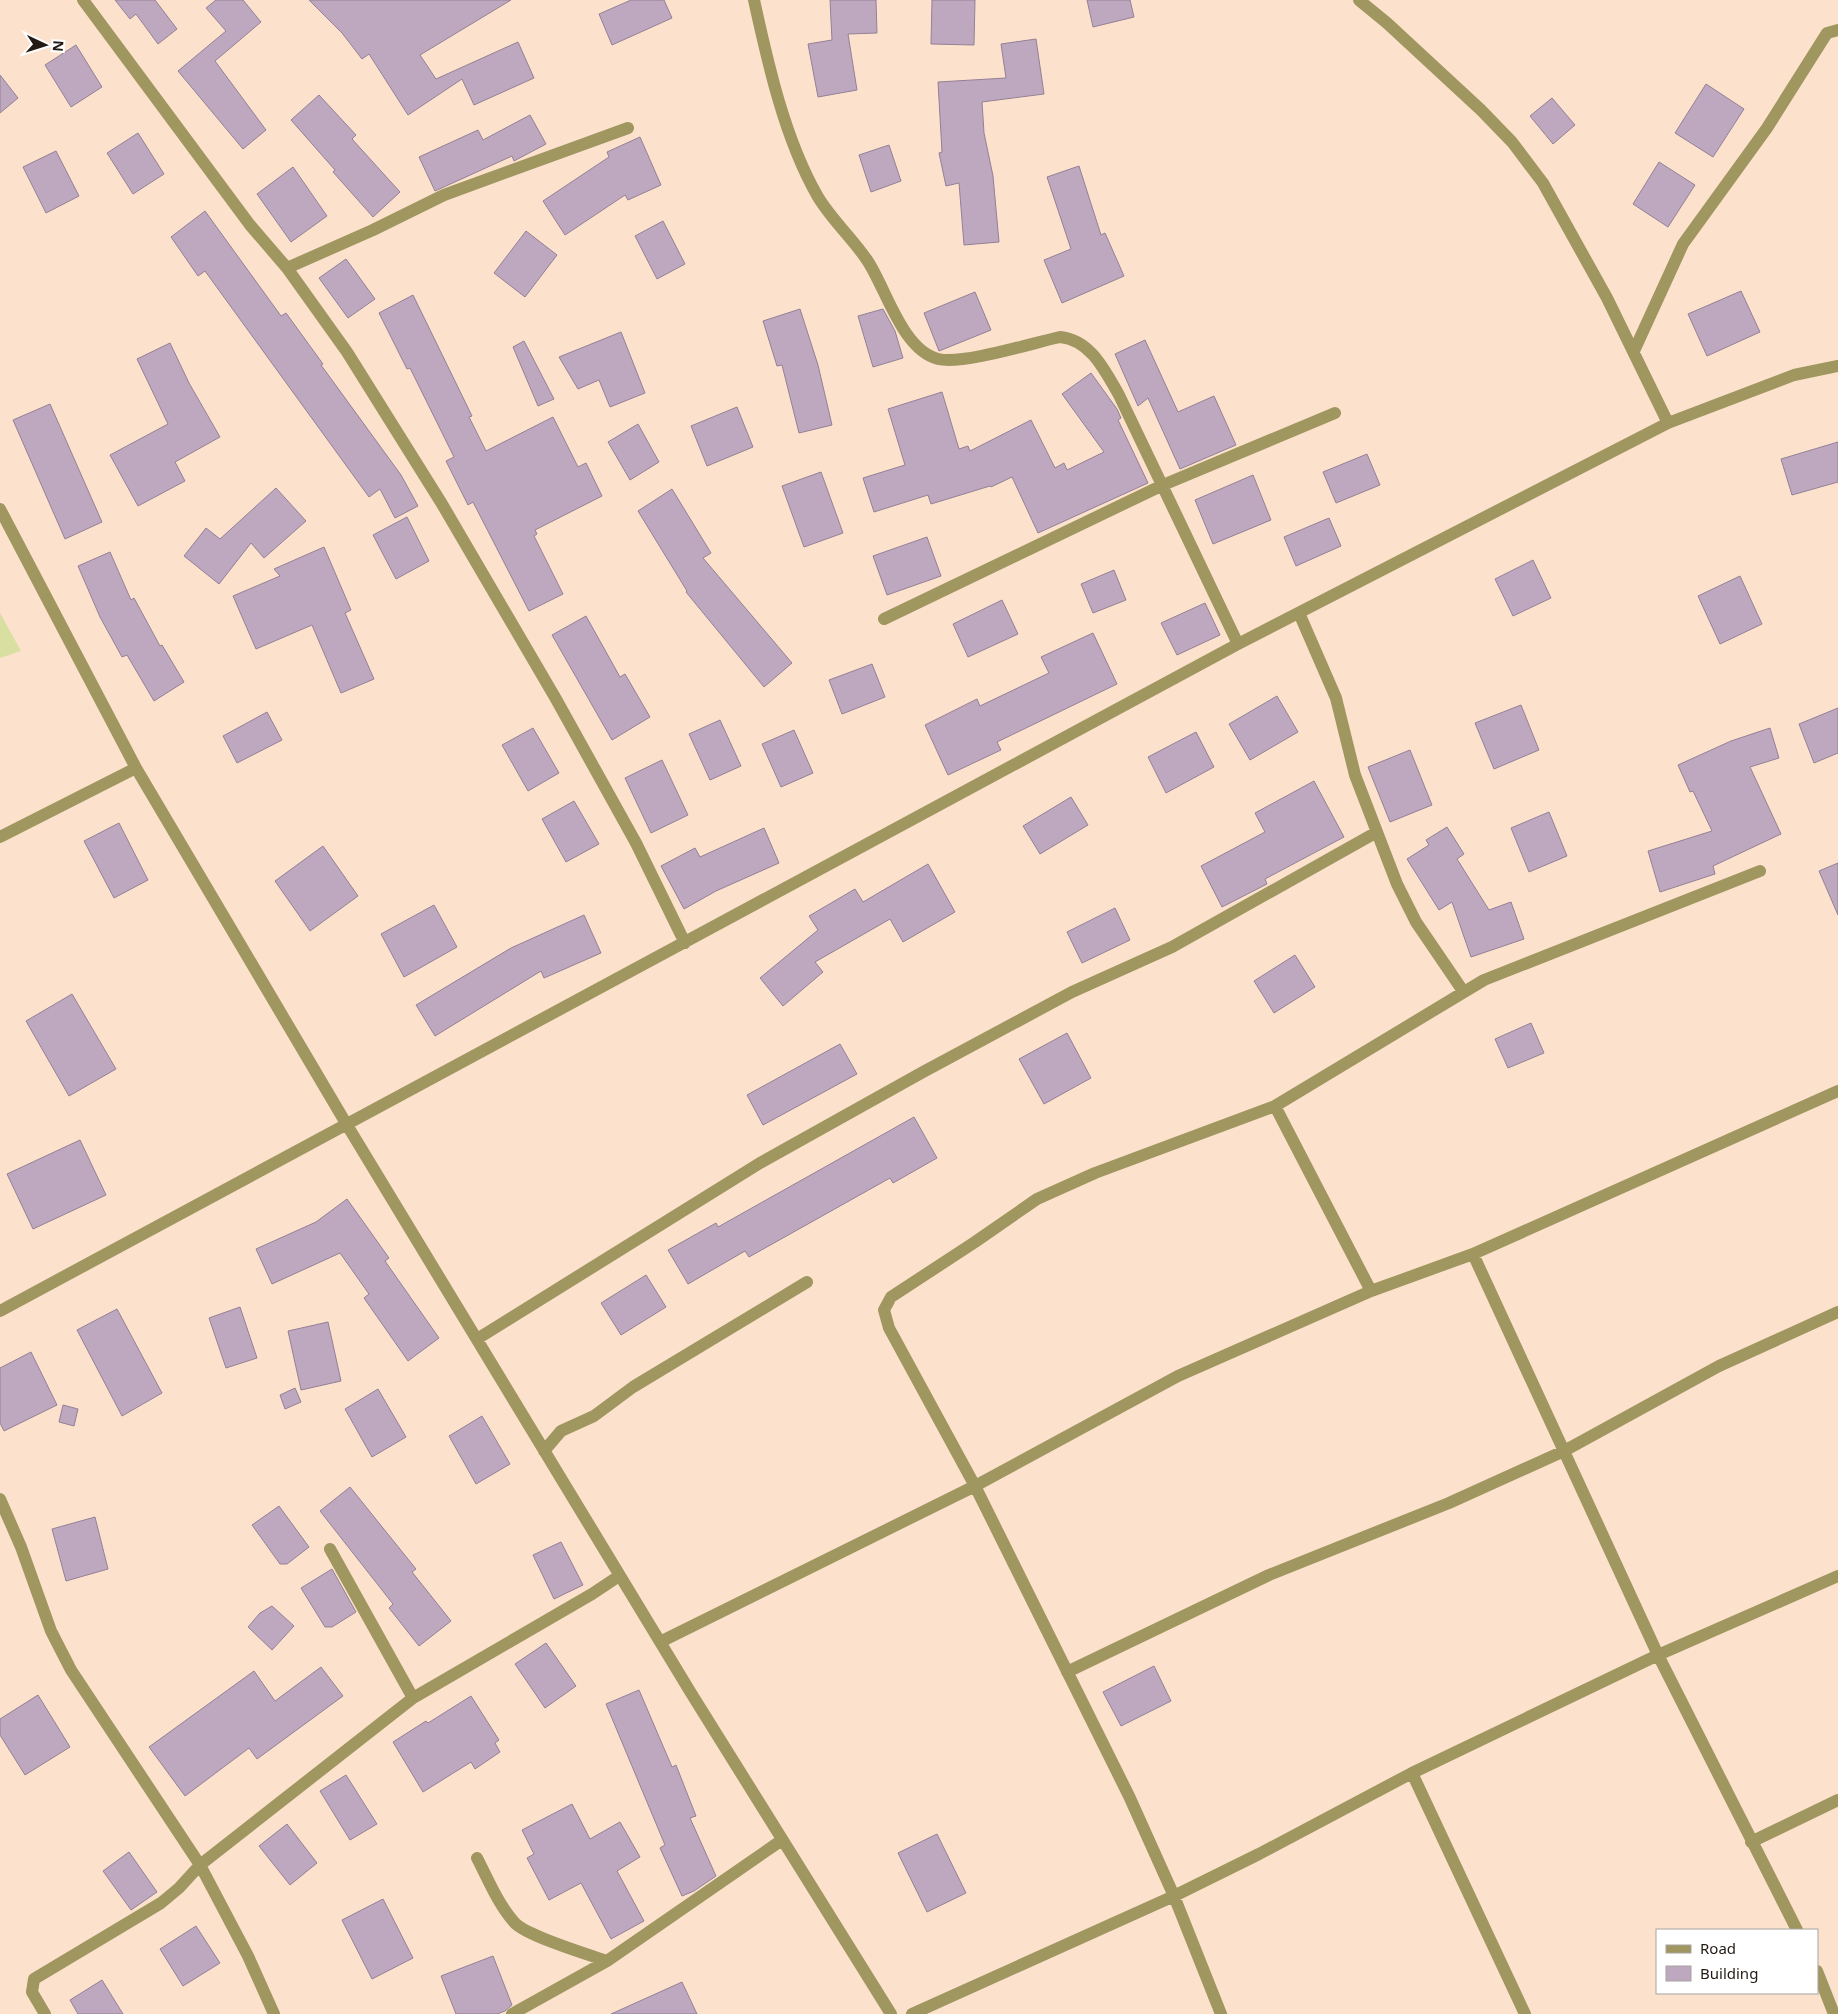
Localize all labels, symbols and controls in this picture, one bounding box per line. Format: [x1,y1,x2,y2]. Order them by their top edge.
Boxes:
north arrow [20,20,70,70]
text: N [49,40,68,52]
legend [1656,1929,1818,1994]
text: Road [1700,1938,1736,1958]
text: Building [1700,1963,1758,1983]

